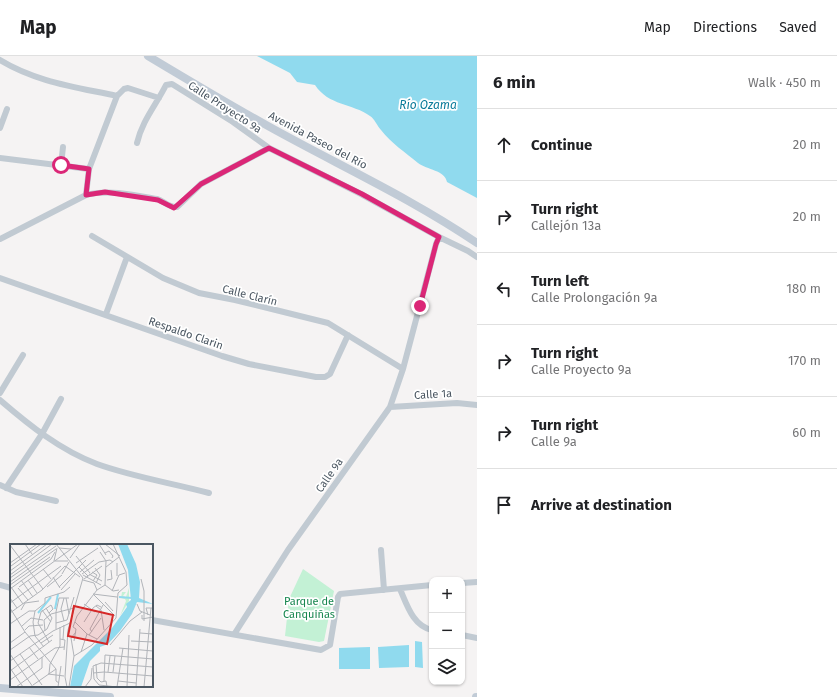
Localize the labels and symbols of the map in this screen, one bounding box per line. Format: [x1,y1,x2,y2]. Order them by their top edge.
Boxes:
street label: Calle Proyecto 9a [185,79,264,136]
water label: Río Ozama [399,98,457,112]
street label: Avenida Paseo del Río [266,109,369,172]
route start [52,156,70,174]
street label: Calle Clarín [221,282,279,309]
route end [411,297,429,315]
street label: Respaldo Clarin [147,315,225,352]
street label: Calle 1a [414,387,452,402]
street label: Calle 9a [313,456,346,495]
inset map [10,544,153,687]
park label: Parque de Canquiñas [283,595,335,621]

